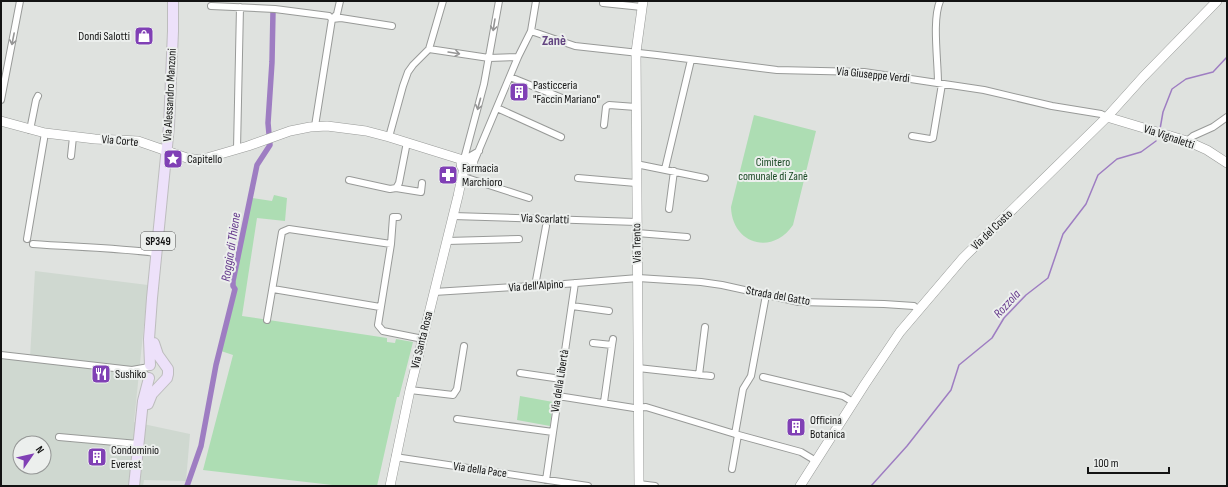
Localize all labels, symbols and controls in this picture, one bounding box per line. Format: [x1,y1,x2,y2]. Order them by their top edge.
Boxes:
one-way arrow [490,18,498,31]
shop icon: Dondi Salotti [133,25,155,47]
place label: Dondi Salotti [78,29,130,44]
one-way arrow [9,32,17,45]
district label: Zanè [542,32,566,49]
street label: Via Alessandro Manzoni [160,48,180,142]
one-way arrow [447,49,460,57]
street label: Via Giuseppe Verdi [836,64,910,86]
place label: Pasticceria "Faccin Mariano" [533,78,600,107]
building icon: Pasticceria "Faccin Mariano" [508,81,530,103]
one-way arrow [474,97,482,110]
street label: Via Vignaletti [1142,121,1196,153]
street label: Via Corte [101,132,139,150]
place icon: Capitello [162,148,184,170]
place label: Capitello [187,152,222,167]
park label: Cimitero comunale di Zanè [738,155,808,184]
place label: Farmacia Marchioro [462,161,502,190]
pharmacy icon: Farmacia Marchioro [437,164,459,186]
street label: Via del Costo [968,207,1016,253]
water label: Roggia di Thiene [218,211,244,283]
street label: Via Scarlatti [521,211,569,227]
street label: Via Trento [629,223,645,263]
road number: SP349 [141,232,175,250]
street label: Via dell'Alpino [508,277,564,295]
street label: Strada del Gatto [745,283,811,309]
water label: Rozzola [990,286,1024,322]
street label: Via Santa Rosa [408,309,436,370]
street label: Via della Libertà [548,348,572,413]
restaurant icon: Sushiko [90,363,112,385]
place label: Sushiko [115,367,146,382]
place label: Officina Botanica [810,413,846,442]
building icon: Officina Botanica [785,416,807,438]
north arrow [12,435,52,475]
place label: Condominio Everest [111,443,159,472]
text: N [33,444,47,456]
building icon: Condominio Everest [86,446,108,468]
scale bar [1088,449,1169,475]
text: 100 m [1094,456,1119,471]
street label: Via della Pace [452,459,508,481]

